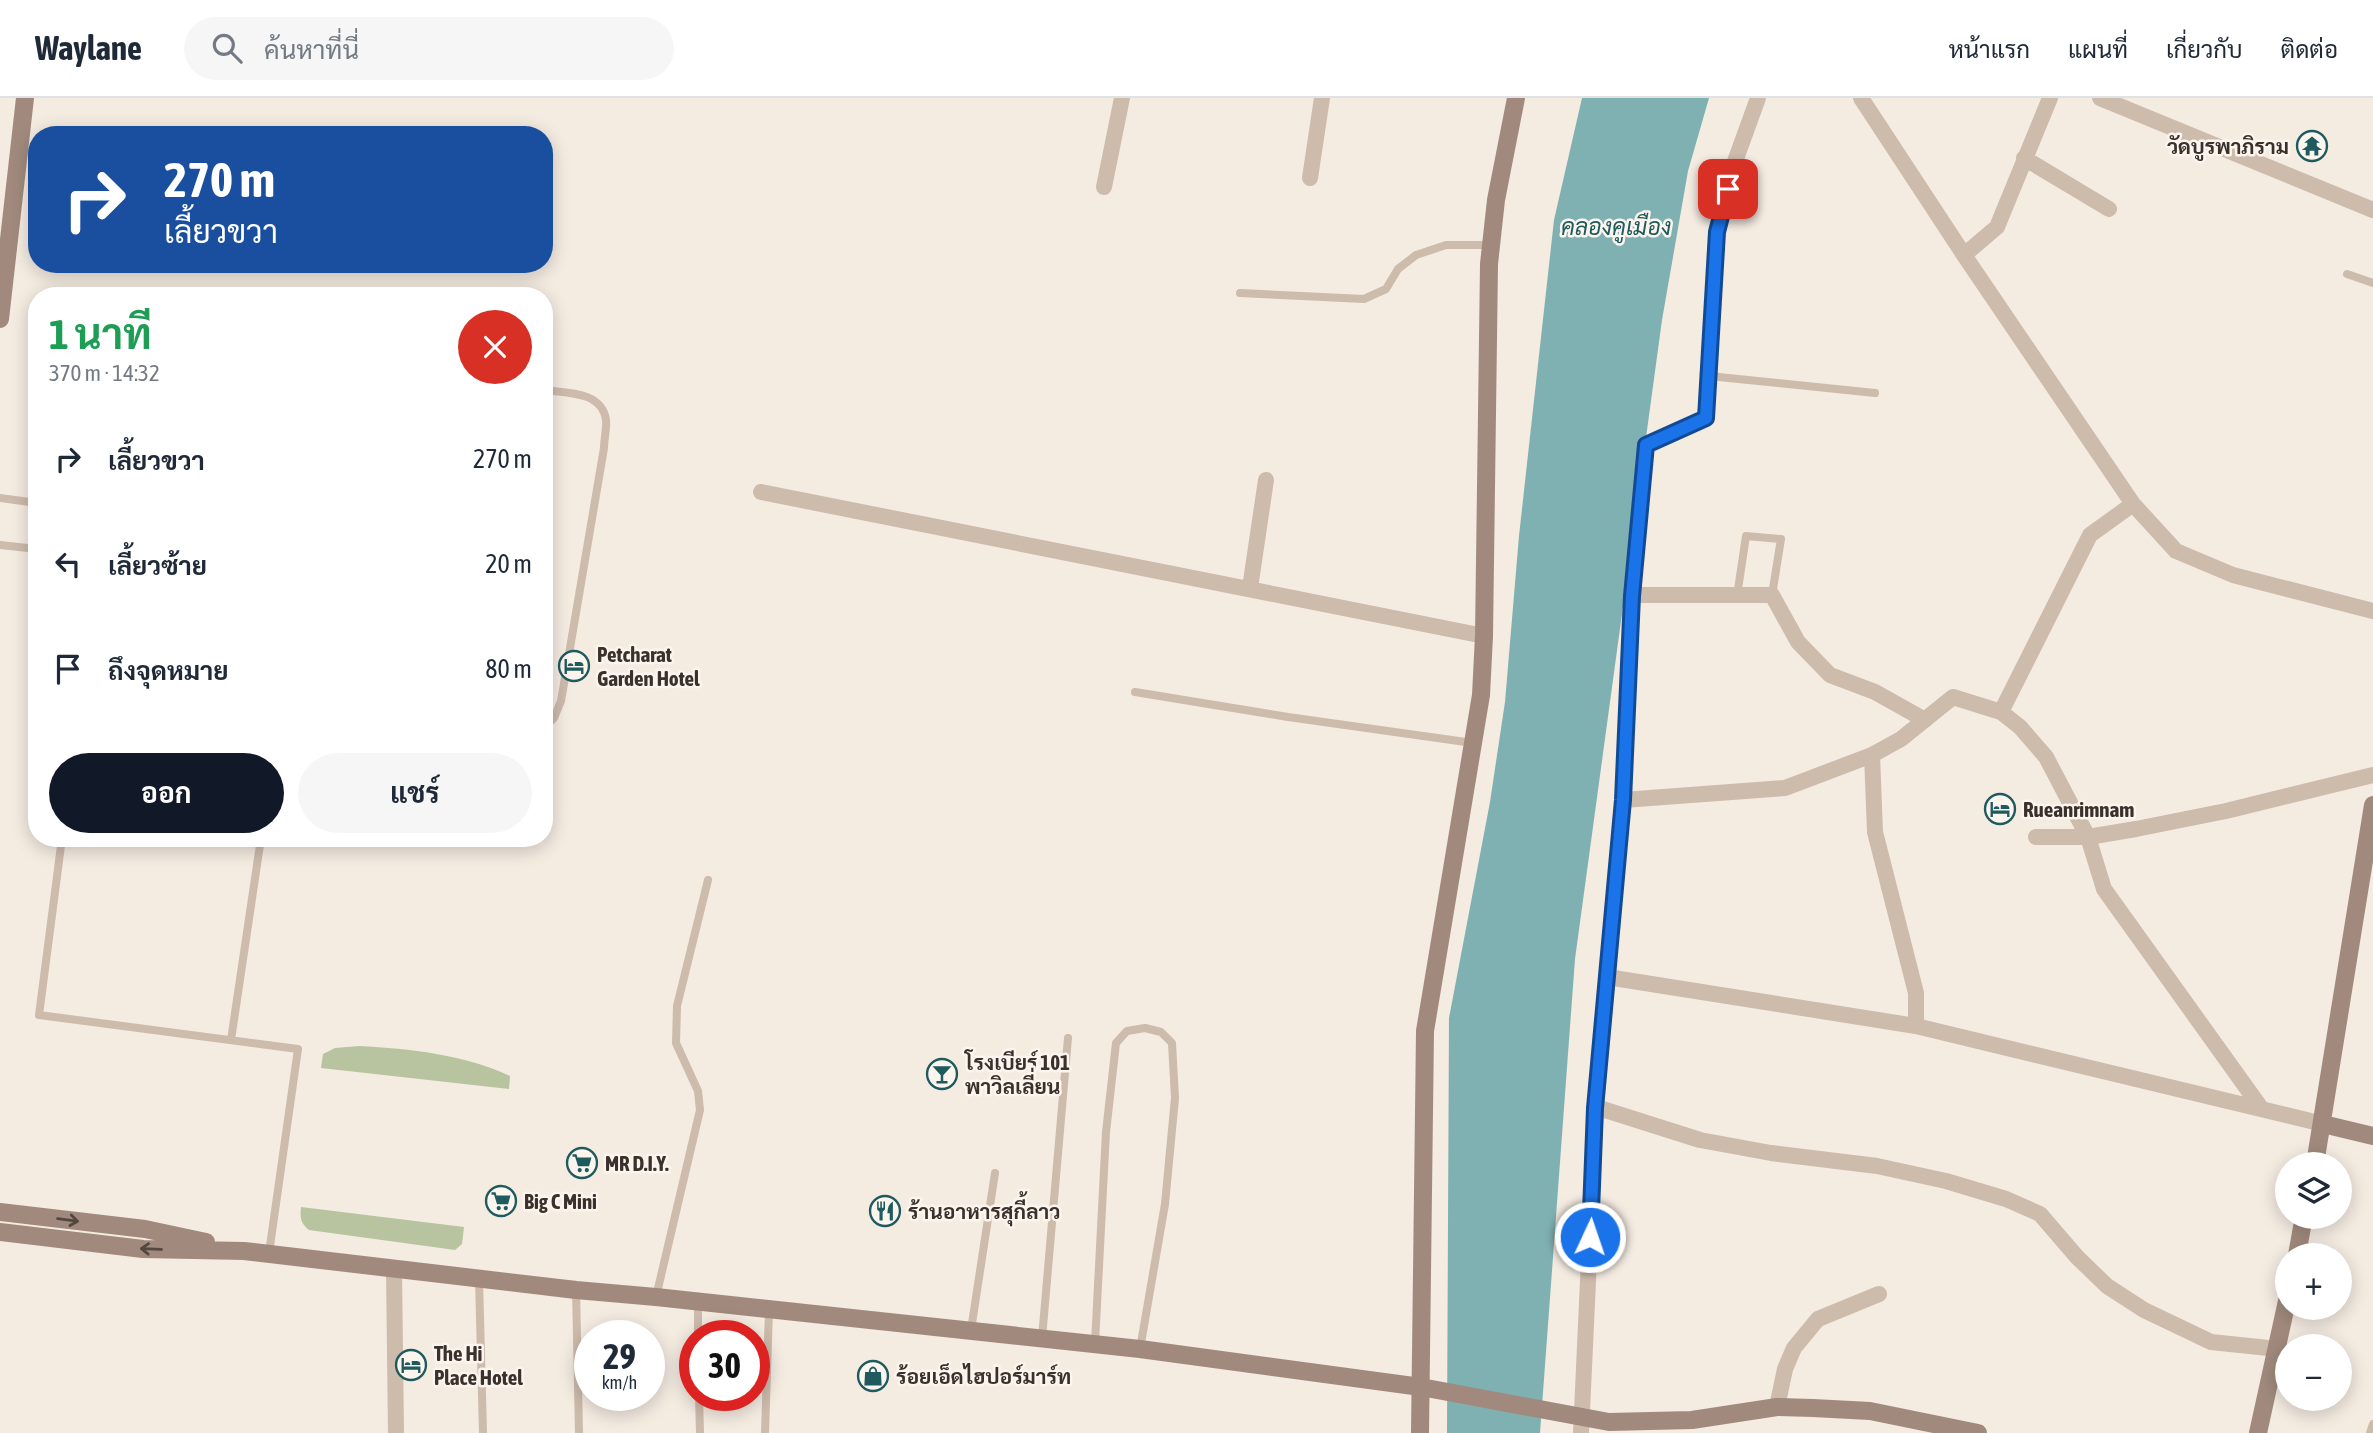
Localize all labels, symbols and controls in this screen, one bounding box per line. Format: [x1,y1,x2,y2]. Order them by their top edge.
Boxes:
search box [184,17,674,80]
text: Waylane [35,29,142,67]
icon: search [208,29,246,67]
text: ค้นหาที่นี่ [264,35,359,65]
text: หน้าแรก [1949,36,2030,63]
text: แผนที่ [2068,36,2128,63]
text: เกี่ยวกับ [2166,36,2243,63]
text: ติดต่อ [2281,36,2338,63]
temple icon: วัดบูรพาภิราม [2295,129,2329,163]
place label: วัดบูรพาภิราม [2167,134,2289,161]
text: 270 m [164,151,275,207]
icon: right [49,154,140,245]
pin [1698,159,1758,219]
icon: arrive [1709,170,1747,208]
water label: คลองคูเมือง [1561,212,1671,244]
text: เลี้ยวขวา [164,213,278,250]
text: 1 นาที [49,310,152,358]
button: close [458,310,532,384]
text: 370 m · 14:32 [49,360,160,386]
icon: right [49,440,87,478]
text: 270 m [473,444,532,474]
text: เลี้ยวขวา [108,446,205,476]
icon: left [49,545,87,583]
text: 20 m [485,549,532,579]
text: เลี้ยวซ้าย [108,551,207,581]
place label: Petcharat Garden Hotel [597,642,700,690]
hotel icon: Petcharat Garden Hotel [557,649,591,683]
icon: arrive [49,650,87,688]
text: 80 m [485,654,532,684]
text: ถึงจุดหมาย [108,656,229,686]
button: ออก [49,753,284,833]
button: แชร์ [298,753,532,833]
hotel icon: Rueanrimnam [1983,792,2017,826]
place label: Rueanrimnam [2023,797,2134,821]
place label: โรงเบียร์ 101 พาวิลเลี่ยน [963,1049,1070,1098]
bar icon: โรงเบียร์ 101 พาวิลเลี่ยน [925,1057,959,1091]
supermarket icon: MR D.I.Y. [565,1146,599,1180]
place label: MR D.I.Y. [605,1151,669,1175]
map controls [2275,1152,2352,1411]
button: layers [2275,1152,2352,1229]
supermarket icon: Big C Mini [484,1184,518,1218]
place label: Big C Mini [524,1189,597,1213]
place label: ร้านอาหารสุกี้ลาว [908,1191,1061,1227]
restaurant icon: ร้านอาหารสุกี้ลาว [868,1194,902,1228]
position arrow [1553,1200,1627,1274]
one-way arrow [56,1214,79,1227]
one-way arrow [140,1242,163,1255]
button: + [2275,1243,2352,1320]
speed limit sign: 30 [679,1320,770,1411]
button: − [2275,1334,2352,1411]
text: 29 [603,1336,636,1376]
place label: The Hi Place Hotel [434,1341,523,1389]
hotel icon: The Hi Place Hotel [394,1348,428,1382]
shop icon: ร้อยเอ็ดไฮปอร์มาร์ท [856,1359,890,1393]
place label: ร้อยเอ็ดไฮปอร์มาร์ท [896,1363,1071,1388]
text: km/h [602,1372,637,1393]

